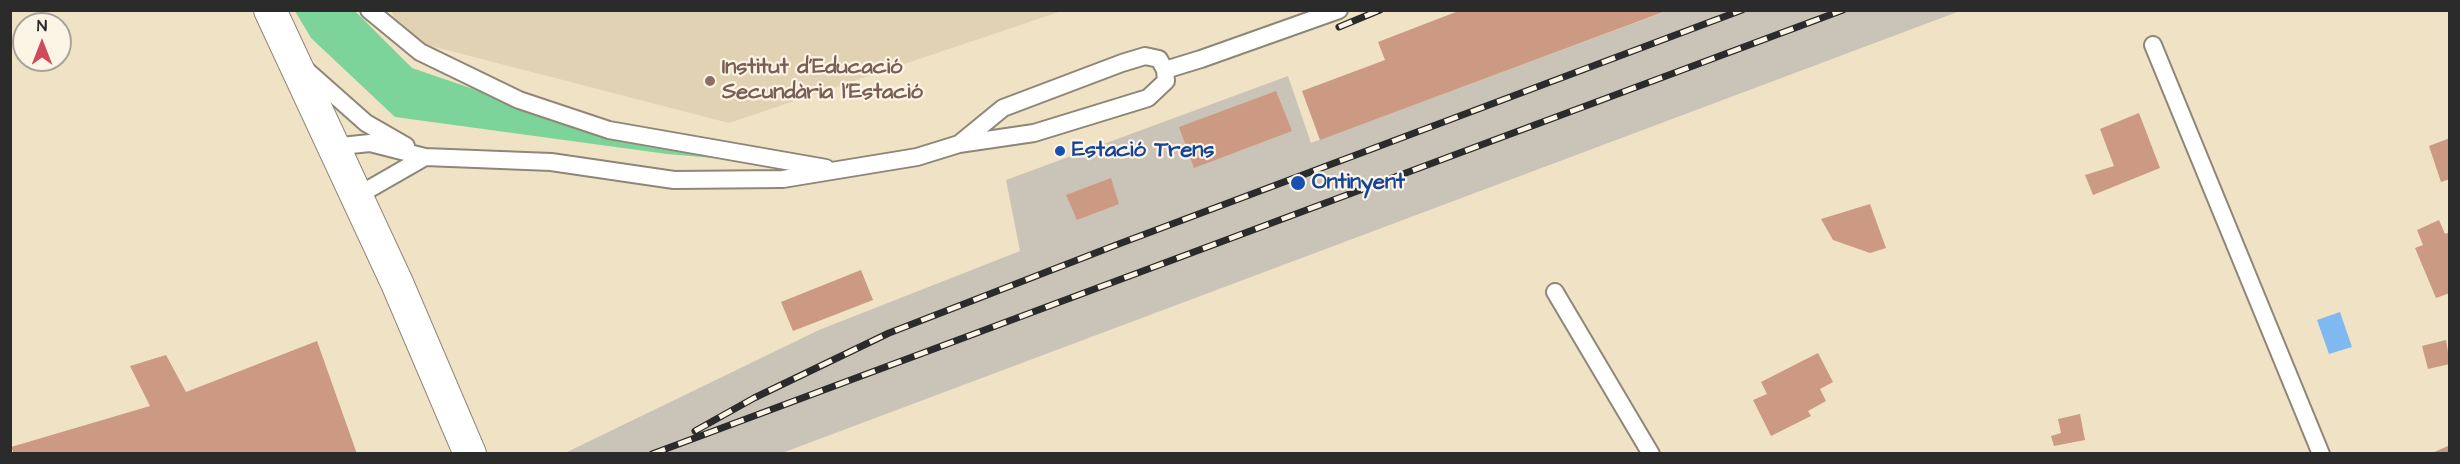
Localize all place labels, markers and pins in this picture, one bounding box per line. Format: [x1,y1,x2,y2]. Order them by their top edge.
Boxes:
place label: Institut d'Educació Secundària l'Estació [722,55,923,106]
marker: Institut d'Educació Secundària l'Estació [703,74,717,88]
place label: Estació Trens [1072,138,1214,164]
marker: Estació Trens [1053,144,1067,158]
place label: Ontinyent [1312,170,1405,196]
marker: Ontinyent [1289,174,1307,192]

